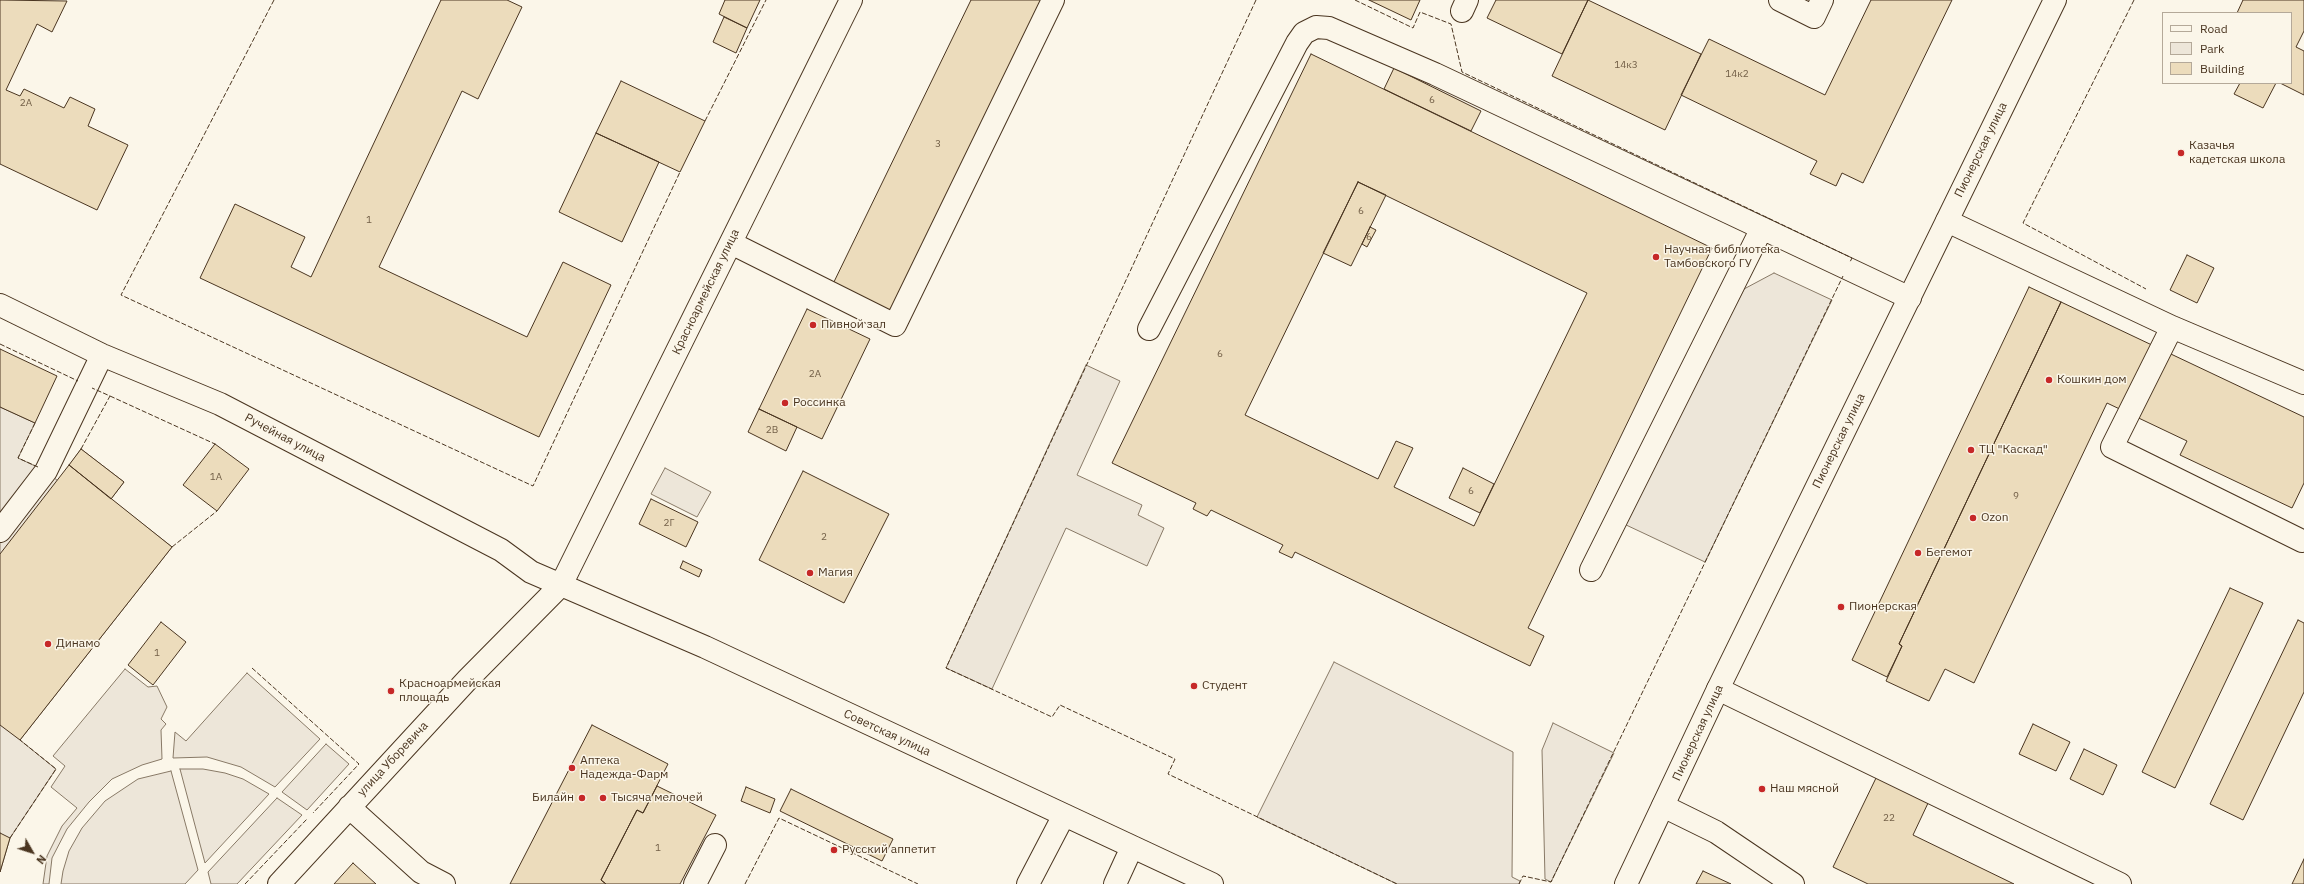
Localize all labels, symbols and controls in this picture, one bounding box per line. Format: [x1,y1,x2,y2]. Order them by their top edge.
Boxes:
legend [2162,12,2292,84]
text: Road [2200,21,2228,36]
text: Park [2200,41,2224,56]
house number: 14к3 [1614,59,1638,71]
text: Building [2200,61,2244,76]
house number: 14к2 [1725,68,1749,80]
house number: 6 [1429,94,1435,106]
house number: 2А [20,97,32,109]
street label: Пионерская улица [1952,100,2010,200]
house number: 3 [935,138,941,150]
place label: Казачья кадетская школа [2189,139,2285,167]
marker: Казачья кадетская школа [2176,148,2186,158]
house number: 6 [1358,205,1364,217]
house number: 1 [366,214,372,226]
street label: Красноармейская улица [669,227,743,357]
house number: 6 [1366,231,1372,243]
place label: Научная библиотека Тамбовского ГУ [1664,243,1780,271]
marker: Научная библиотека Тамбовского ГУ [1651,252,1661,262]
place label: Пивной зал [821,318,886,332]
marker: Пивной зал [808,320,818,330]
house number: 6 [1217,348,1223,360]
house number: 2А [809,368,821,380]
place label: Кошкин дом [2057,373,2127,387]
marker: Кошкин дом [2044,375,2054,385]
street label: Пионерская улица [1810,391,1868,491]
place label: Россинка [793,396,846,410]
marker: Россинка [780,398,790,408]
street label: Ручейная улица [242,411,328,465]
house number: 2В [766,424,778,436]
place label: ТЦ "Каскад" [1979,443,2048,457]
marker: ТЦ "Каскад" [1966,445,1976,455]
house number: 1А [210,471,222,483]
house number: 6 [1468,485,1474,497]
house number: 9 [2013,490,2019,502]
place label: Ozon [1981,511,2008,525]
marker: Ozon [1968,513,1978,523]
house number: 2Г [664,517,674,529]
house number: 2 [821,531,827,543]
place label: Бегемот [1926,546,1972,560]
marker: Бегемот [1913,548,1923,558]
place label: Магия [818,566,853,580]
marker: Магия [805,568,815,578]
place label: Пионерская [1849,600,1917,614]
marker: Пионерская [1836,602,1846,612]
place label: Динамо [56,637,100,651]
marker: Динамо [43,639,53,649]
house number: 1 [154,647,160,659]
place label: Красноармейская площадь [399,677,501,705]
place label: Студент [1202,679,1247,693]
marker: Студент [1189,681,1199,691]
street label: Пионерская улица [1669,683,1727,783]
marker: Красноармейская площадь [386,686,396,696]
street label: Советская улица [841,707,933,759]
street label: улица Уборевича [355,719,431,799]
place label: Аптека Надежда-Фарм [580,754,668,782]
marker: Аптека Надежда-Фарм [567,763,577,773]
place label: Наш мясной [1770,782,1839,796]
marker: Наш мясной [1757,784,1767,794]
place label: Билайн [532,791,574,805]
place label: Тысяча мелочей [611,791,703,805]
marker: Билайн [577,793,587,803]
marker: Тысяча мелочей [598,793,608,803]
house number: 22 [1883,812,1895,824]
north arrow [12,832,52,872]
house number: 1 [655,842,661,854]
place label: Русский аппетит [842,843,936,857]
marker: Русский аппетит [829,845,839,855]
text: N [33,852,49,867]

